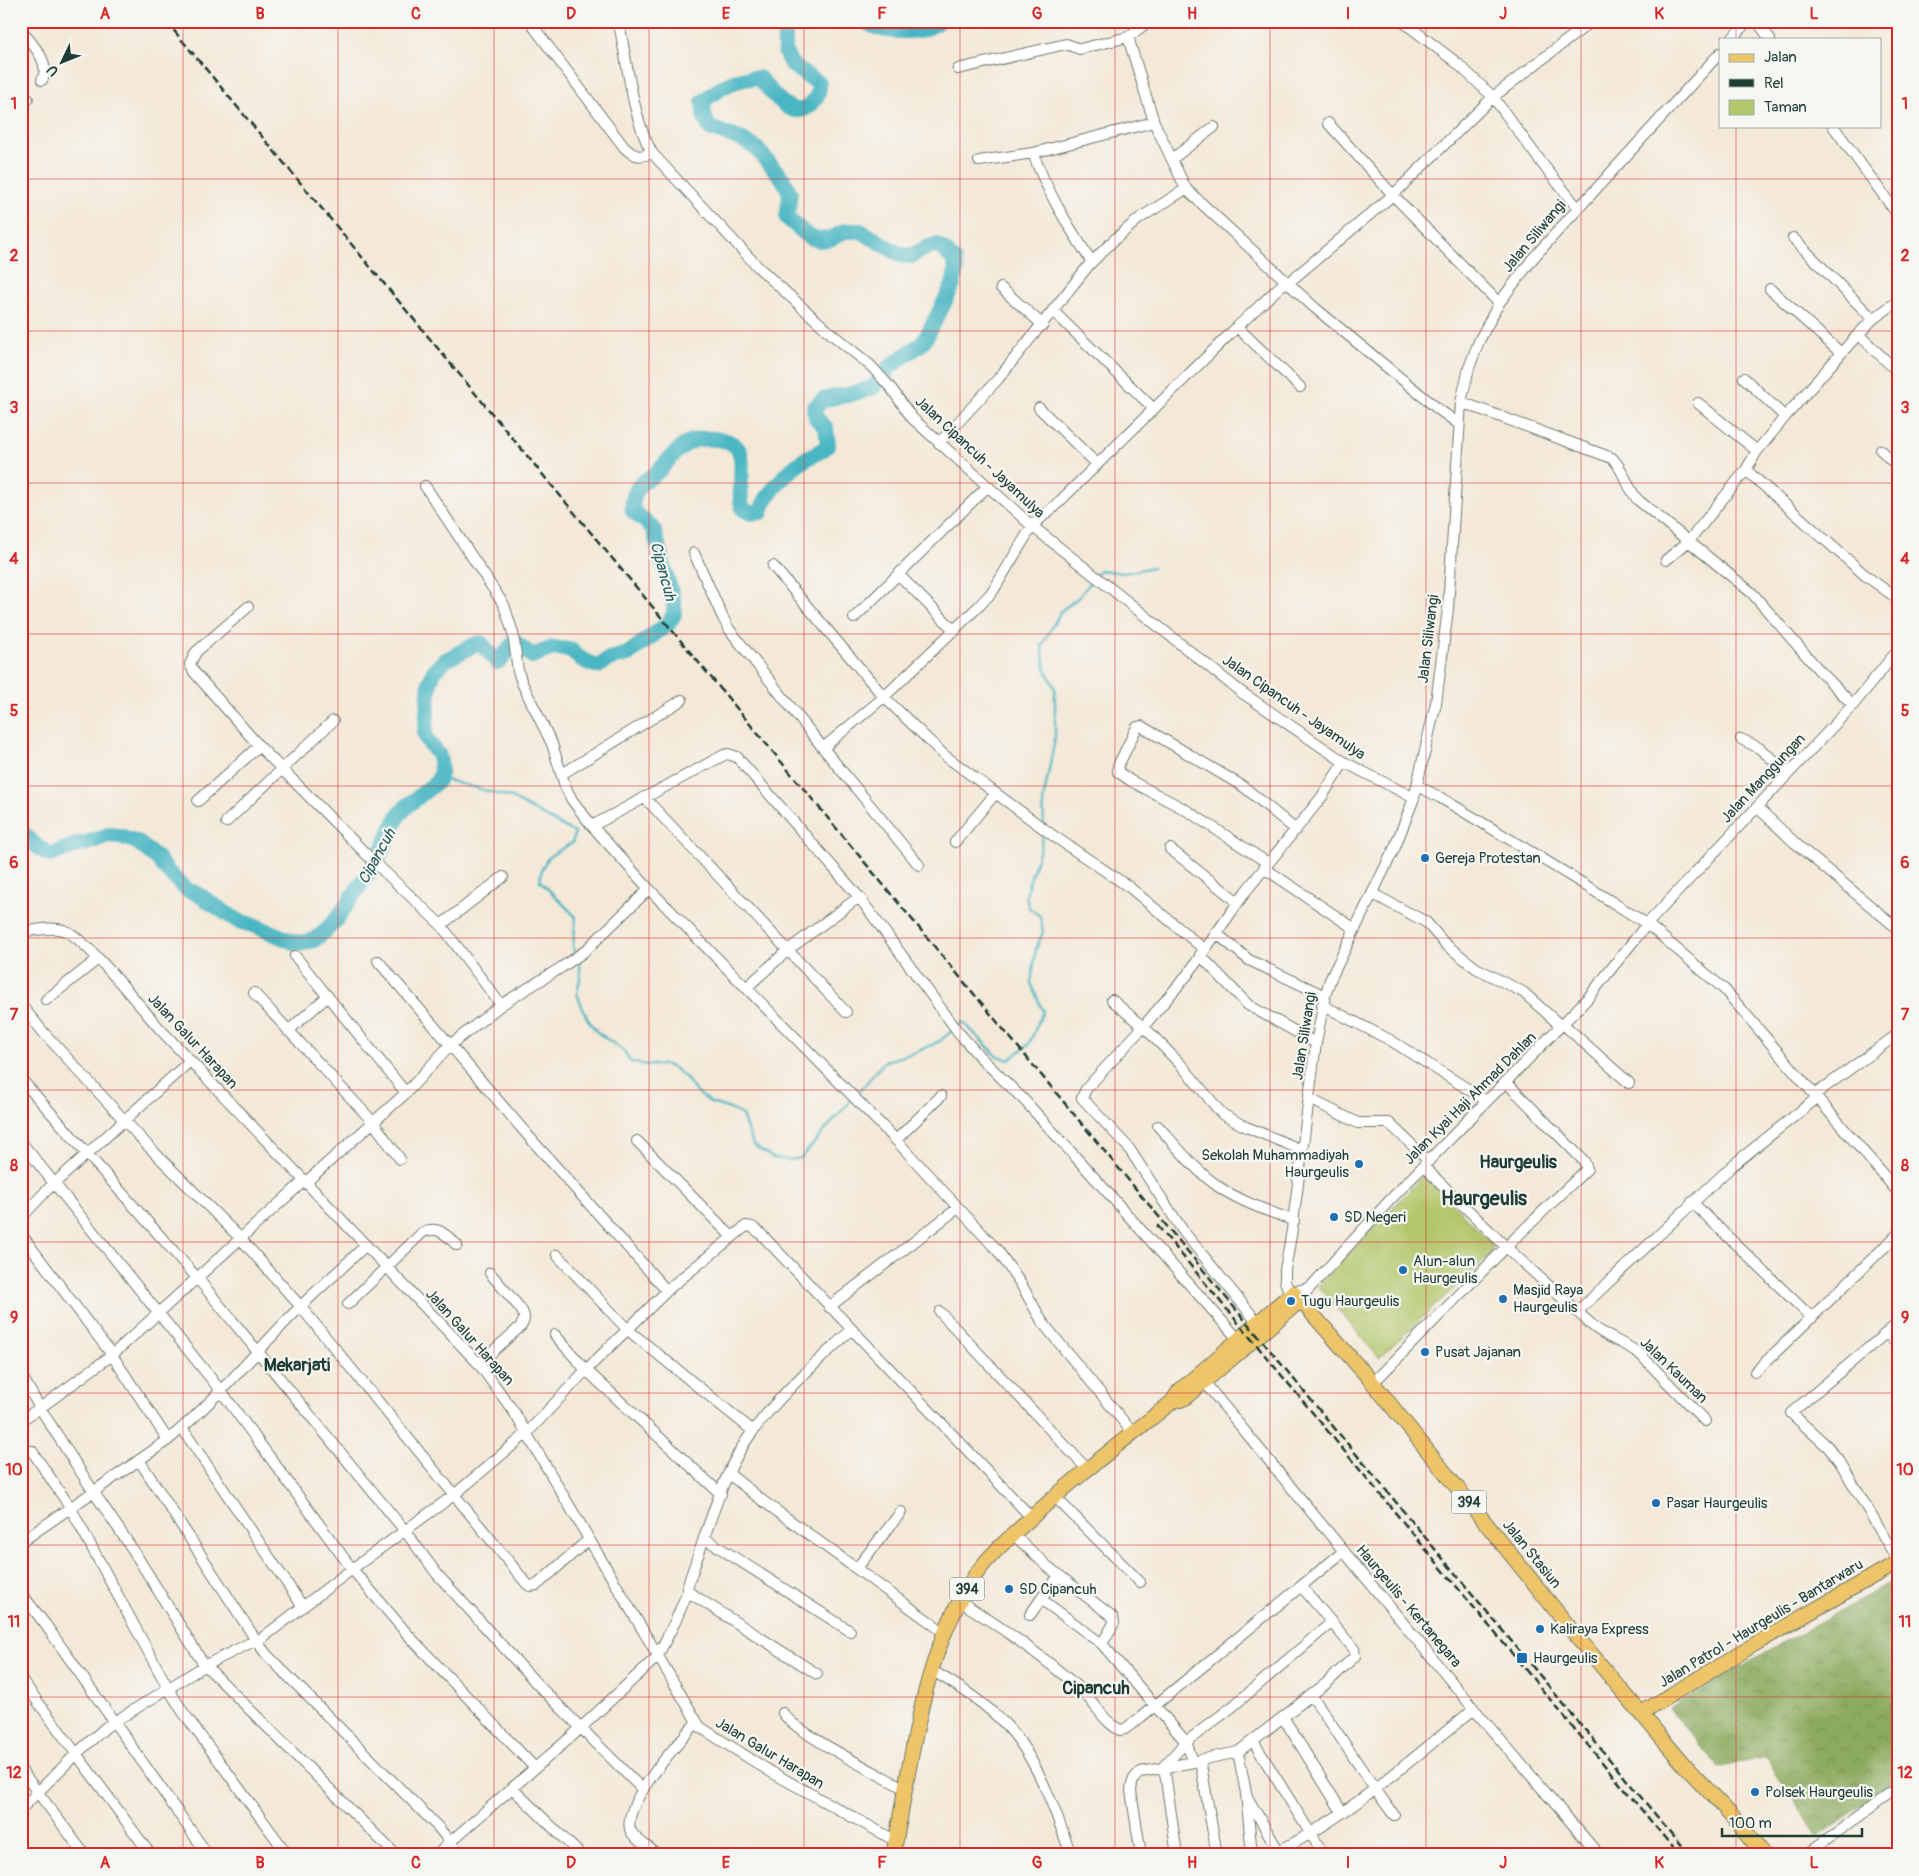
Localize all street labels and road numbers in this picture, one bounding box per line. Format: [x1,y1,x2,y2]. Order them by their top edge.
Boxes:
street label: Jalan Siliwangi [1498,196,1570,277]
street label: Jalan Cipancuh - Jayamulya [911,392,1048,522]
street label: Jalan Siliwangi [1414,593,1443,684]
street label: Jalan Cipancuh - Jayamulya [1218,651,1369,764]
street label: Jalan Manggungan [1717,730,1810,827]
street label: Jalan Galur Harapan [144,990,242,1093]
street label: Jalan Siliwangi [1288,990,1321,1082]
street label: Jalan Kyai Haji Ahmad Dahlan [1400,1028,1541,1169]
street label: Jalan Galur Harapan [421,1285,518,1390]
street label: Jalan Kauman [1636,1333,1712,1407]
road number: 394 [1452,1490,1486,1514]
street label: Jalan Stasiun [1498,1516,1565,1593]
street label: Haurgeulis - Kertanegara [1352,1541,1466,1672]
street label: Jalan Patrol - Haurgeulis - Bantarwaru [1656,1555,1867,1692]
road number: 394 [950,1578,984,1600]
street label: Jalan Galur Harapan [712,1713,828,1793]

